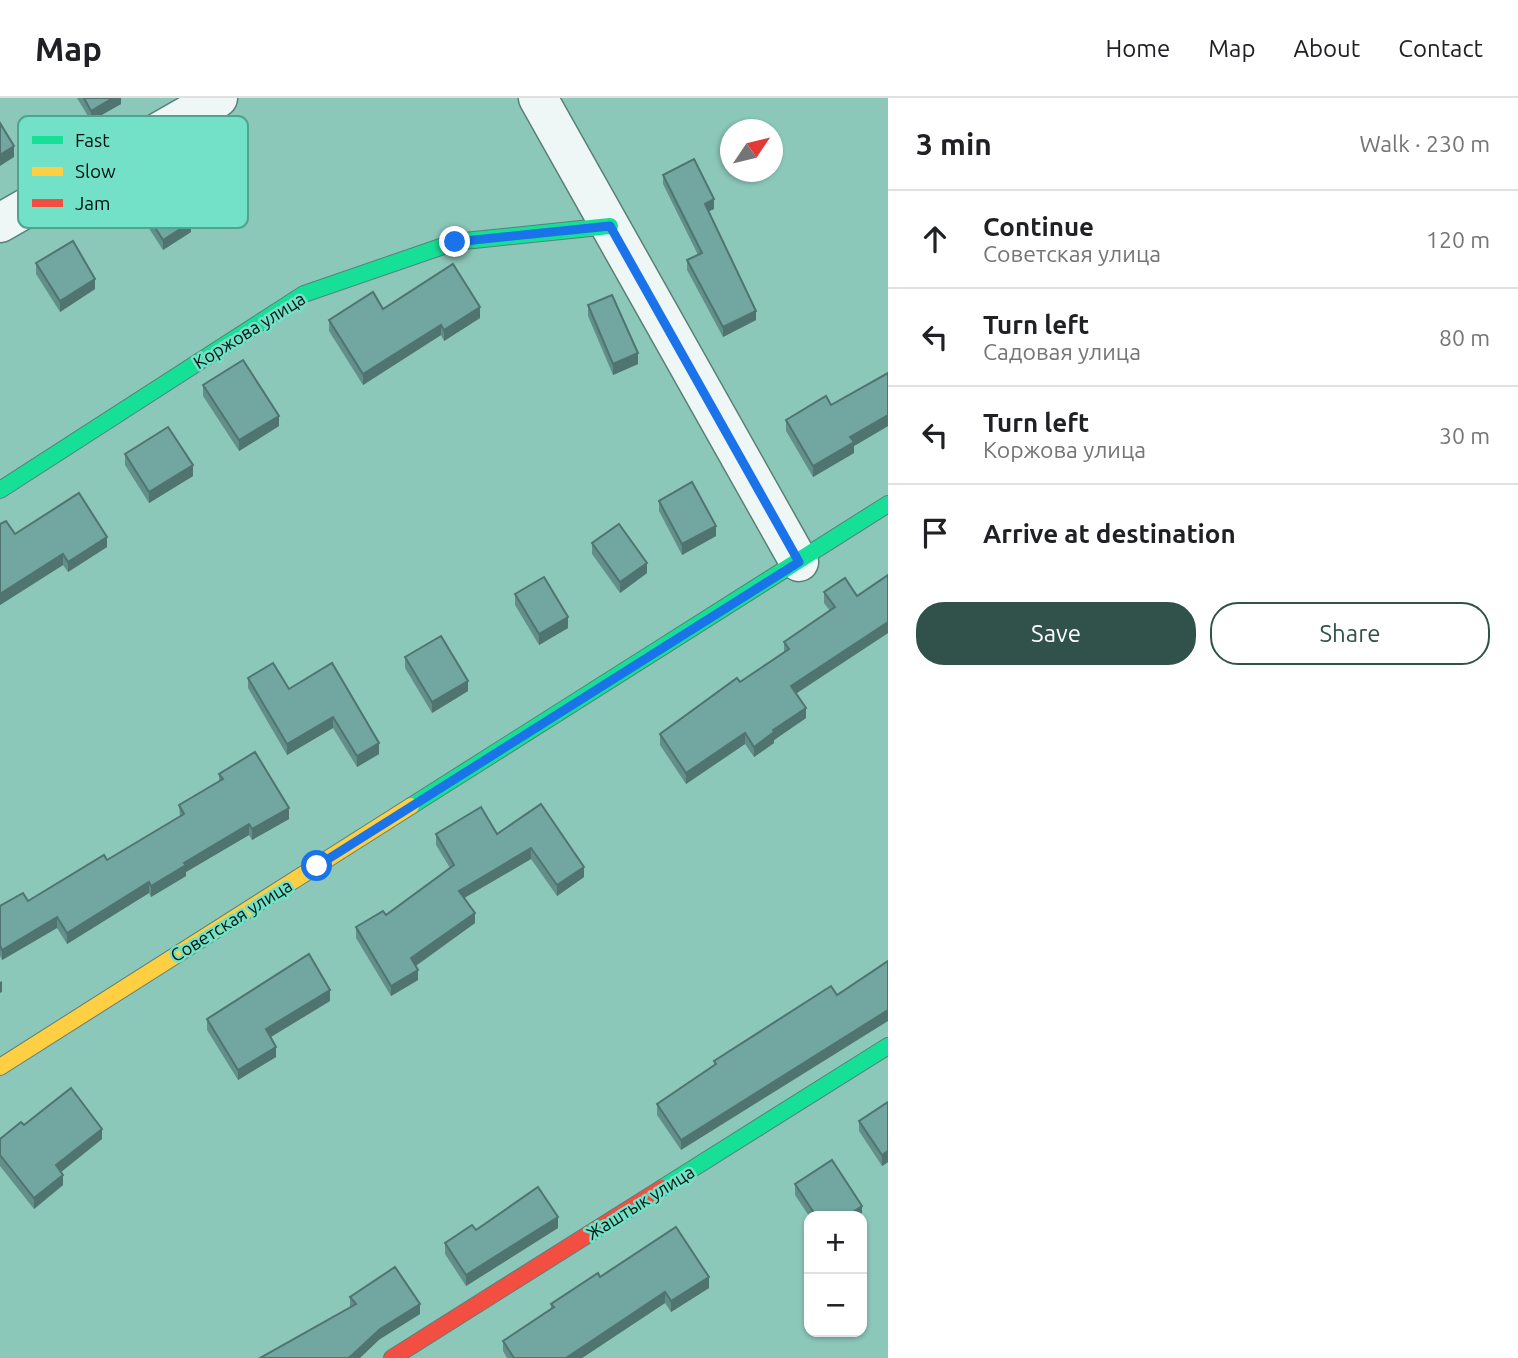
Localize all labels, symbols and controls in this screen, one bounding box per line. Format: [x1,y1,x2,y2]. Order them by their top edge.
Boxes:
text: Map [35,30,102,67]
text: Home [1105,35,1170,62]
text: Map [1208,35,1255,62]
text: About [1293,35,1360,62]
text: Contact [1398,35,1483,62]
legend [18,116,248,228]
north arrow [720,119,783,182]
text: 3 min [916,127,992,161]
text: Fast [75,129,110,151]
text: Walk · 230 m [1359,131,1490,156]
text: Slow [75,160,116,182]
text: Jam [75,192,111,214]
text: Continue [983,212,1094,241]
icon: ahead [916,220,954,258]
route end [439,226,470,257]
text: 120 m [1426,227,1490,252]
text: Советская улица [983,241,1161,266]
street label: Коржова улица [190,288,308,372]
text: Turn left [983,310,1089,339]
icon: left [916,318,954,356]
text: 80 m [1439,325,1490,350]
text: Садовая улица [983,339,1141,364]
text: Turn left [983,408,1089,437]
icon: left [916,416,954,454]
text: 30 m [1439,423,1490,448]
text: Коржова улица [983,437,1146,462]
icon: arrive [916,514,954,552]
text: Arrive at destination [983,519,1236,548]
button: Save [916,602,1196,665]
button: Share [1210,602,1490,665]
route start [301,850,332,881]
street label: Советская улица [167,875,295,965]
street label: Жаштык улица [582,1161,698,1243]
map controls [804,1211,867,1337]
button: + [804,1211,867,1274]
button: − [804,1274,867,1337]

